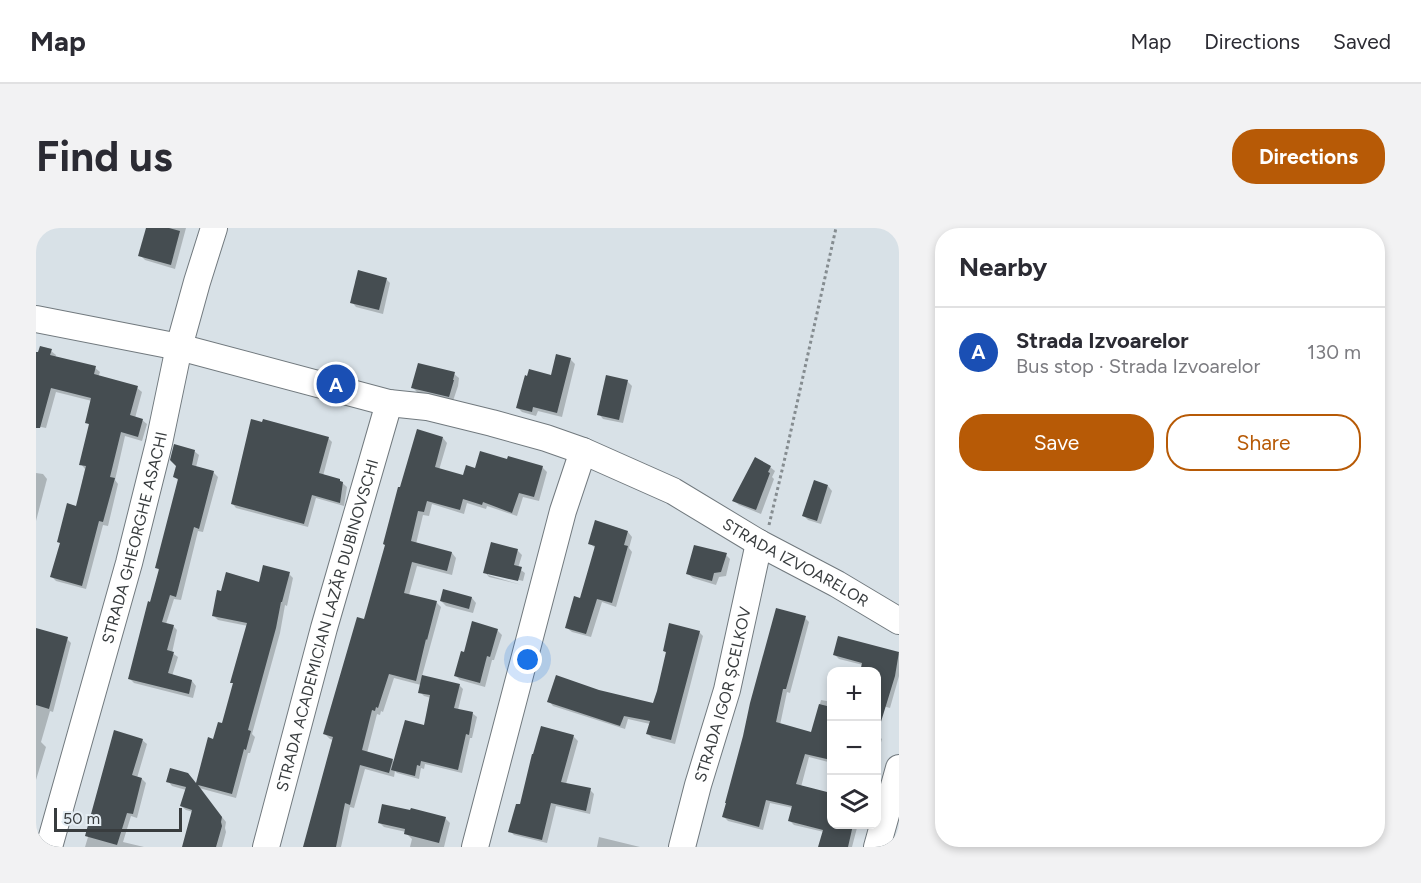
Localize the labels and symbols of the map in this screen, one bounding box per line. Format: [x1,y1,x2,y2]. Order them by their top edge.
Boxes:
pin: A [316,362,356,406]
street label: STRADA GHEORGHE ASACHI [97,430,171,646]
street label: STRADA ACADEMICIAN LAZĂR DUBINOVSCHI [272,457,382,793]
street label: STRADA IZVOARELOR [719,514,872,610]
street label: STRADA IGOR ȘСELKOV [690,605,754,784]
your location [513,645,542,674]
scale bar [54,805,182,832]

